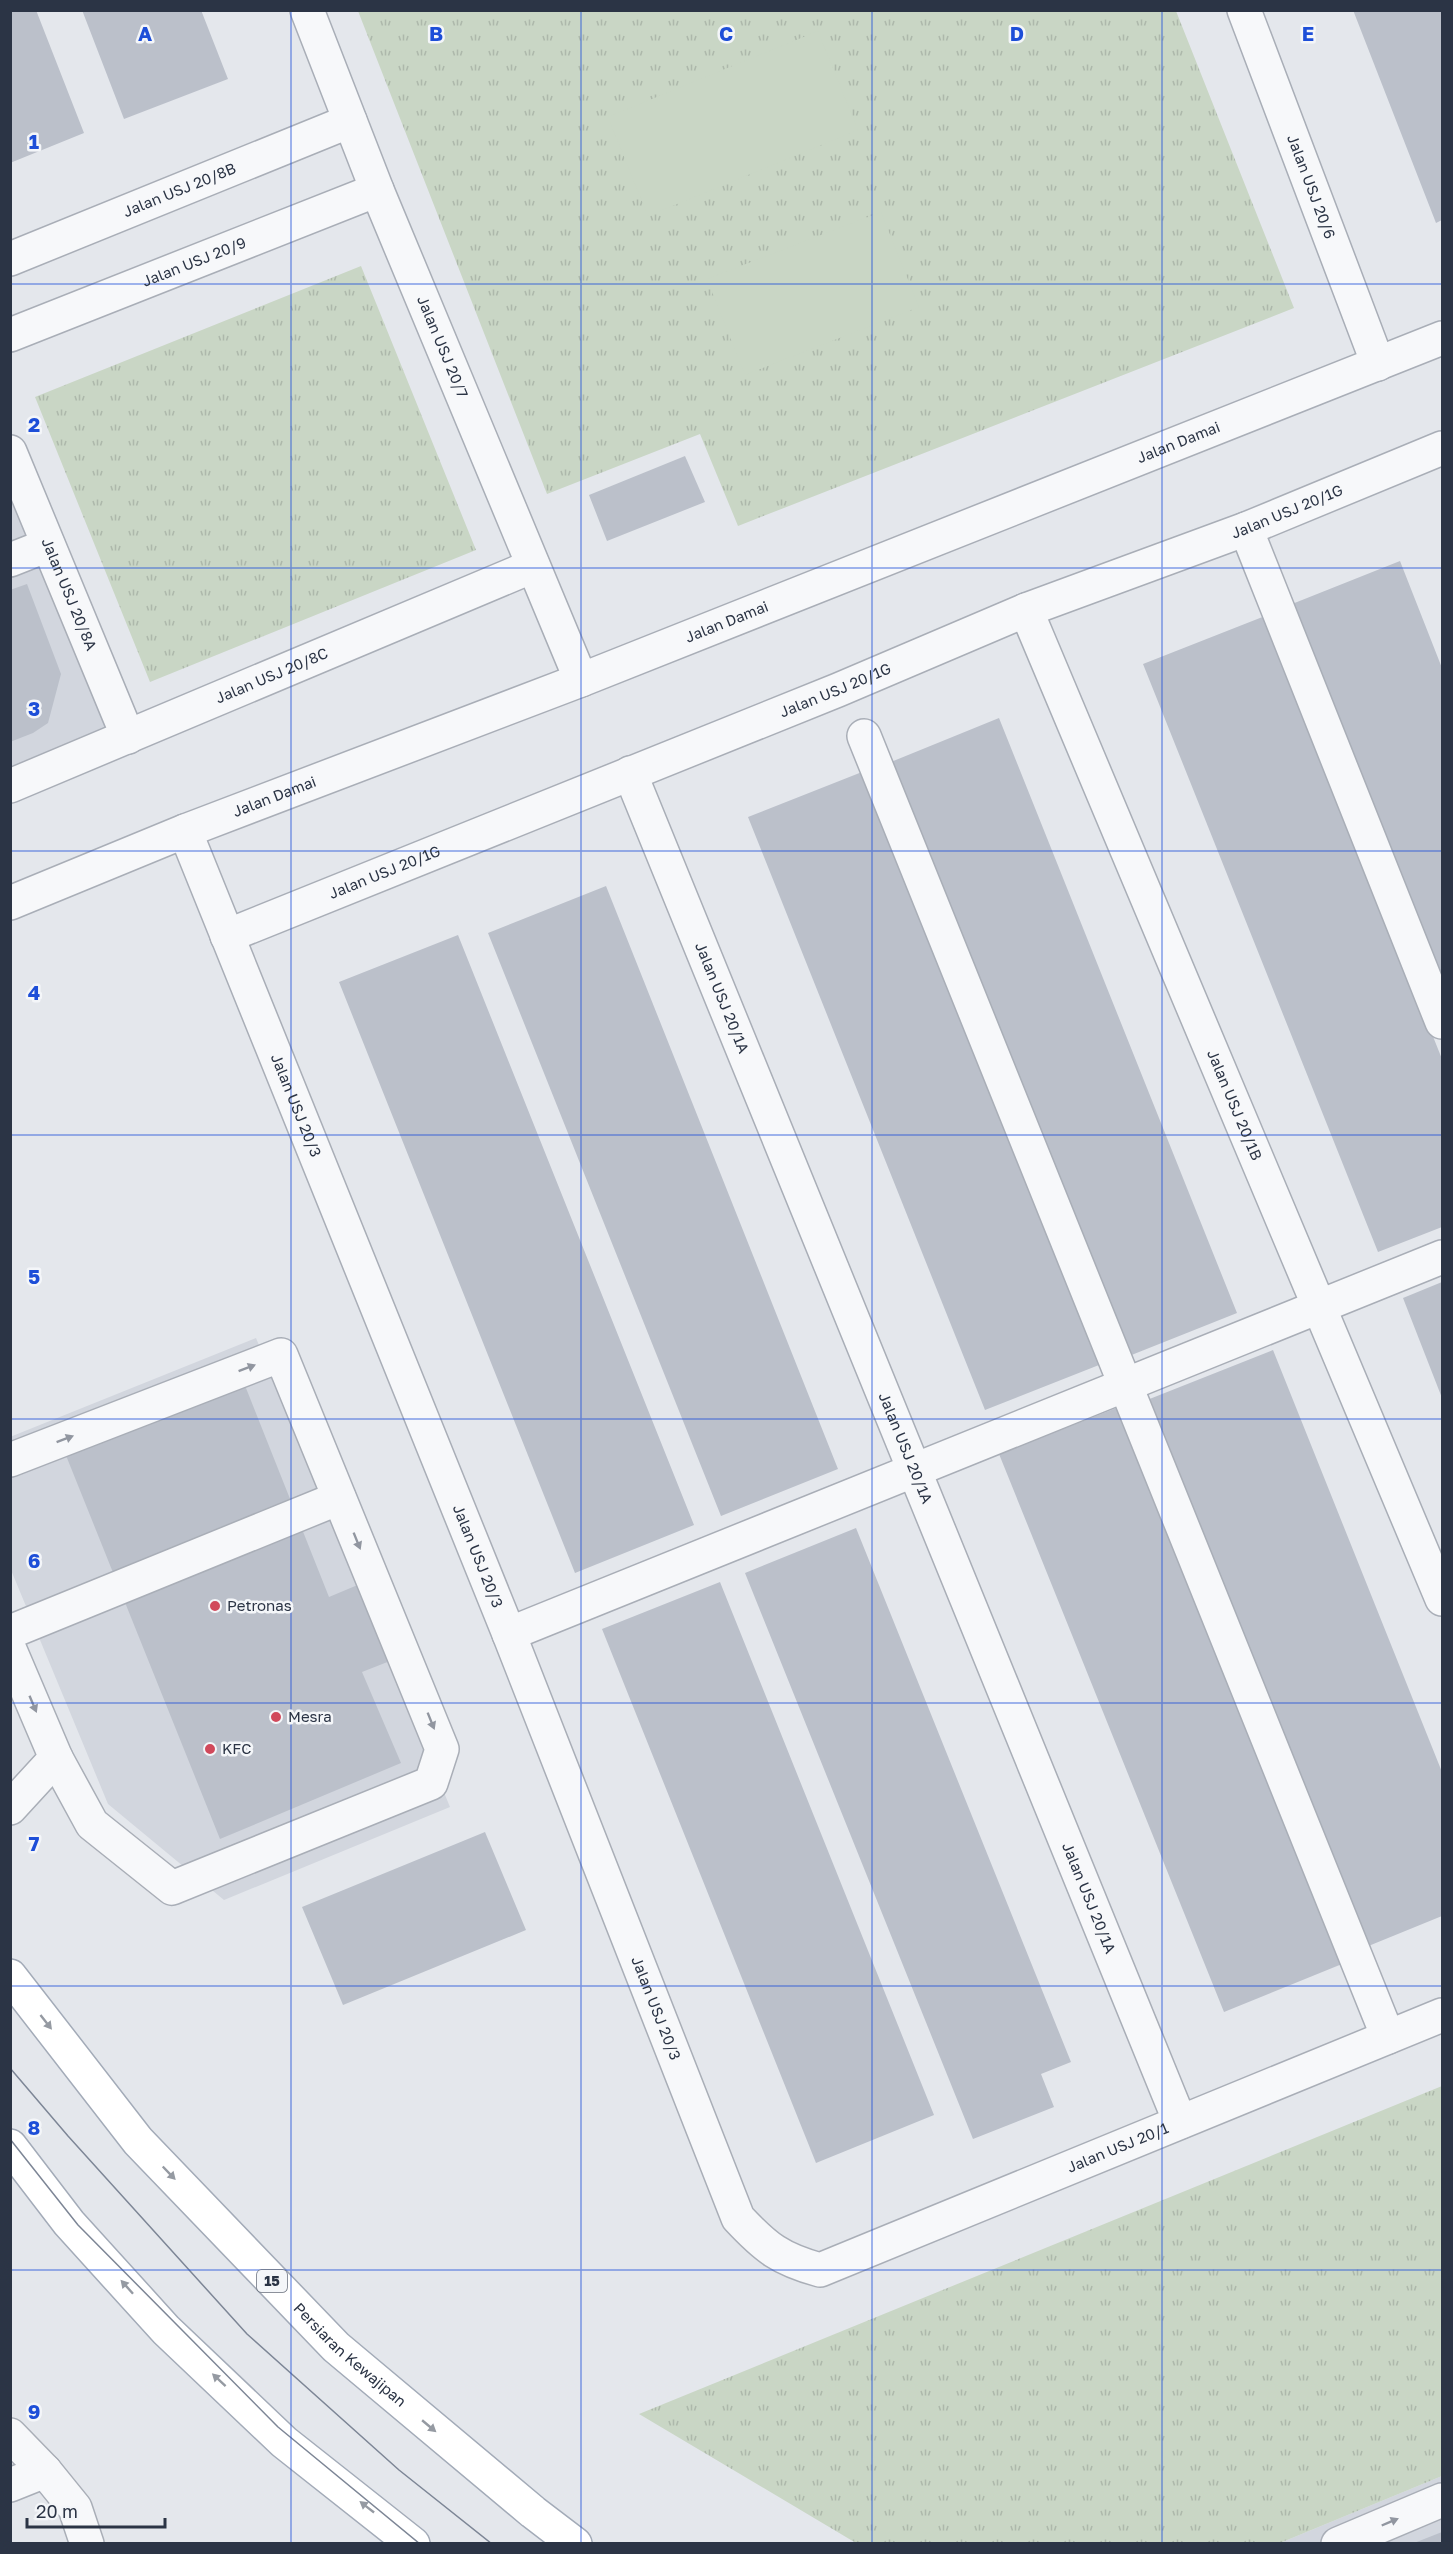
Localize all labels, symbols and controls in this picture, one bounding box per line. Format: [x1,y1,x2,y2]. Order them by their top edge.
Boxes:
text: A [138,21,152,45]
text: B [429,21,443,45]
text: C [719,21,733,45]
text: D [1010,21,1024,45]
text: E [1302,21,1314,45]
text: 1 [29,129,39,153]
street label: Jalan USJ 20/6 [1284,132,1340,241]
street label: Jalan USJ 20/8B [120,158,238,220]
street label: Jalan USJ 20/9 [139,233,248,290]
street label: Jalan USJ 20/7 [414,293,472,400]
text: 2 [28,412,40,436]
street label: Jalan Damai [1134,417,1222,466]
street label: Jalan USJ 20/1G [1229,480,1345,542]
street label: Jalan USJ 20/8A [39,535,101,653]
street label: Jalan Damai [682,597,771,646]
street label: Jalan USJ 20/8C [212,643,330,707]
street label: Jalan USJ 20/1G [777,659,893,721]
text: 3 [28,696,40,720]
street label: Jalan Damai [230,772,318,820]
street label: Jalan USJ 20/1G [326,841,443,902]
street label: Jalan USJ 20/1A [692,939,753,1056]
text: 4 [28,980,40,1004]
street label: Jalan USJ 20/1B [1204,1047,1266,1163]
street label: Jalan USJ 20/3 [268,1051,326,1159]
text: 5 [28,1264,40,1288]
one-way arrow [238,1363,256,1373]
street label: Jalan USJ 20/1A [875,1389,937,1506]
one-way arrow [56,1434,74,1443]
street label: Jalan USJ 20/3 [450,1502,507,1610]
one-way arrow [353,1532,362,1550]
text: 6 [28,1548,40,1572]
place label: Petronas [227,1596,292,1614]
marker: Petronas [208,1599,222,1613]
one-way arrow [29,1695,38,1713]
place label: Mesra [288,1707,332,1725]
marker: Mesra [269,1710,283,1724]
one-way arrow [426,1713,436,1731]
place label: KFC [222,1739,251,1757]
marker: KFC [203,1742,217,1756]
text: 7 [29,1831,40,1855]
street label: Jalan USJ 20/1A [1059,1840,1120,1956]
street label: Jalan USJ 20/3 [628,1954,685,2062]
one-way arrow [40,2014,52,2030]
text: 8 [28,2115,40,2139]
street label: Jalan USJ 20/1 [1064,2118,1171,2176]
one-way arrow [162,2166,176,2181]
road number: 15 [257,2270,287,2292]
one-way arrow [120,2280,134,2294]
street label: Persiaran Kewajipan [290,2299,410,2410]
one-way arrow [212,2374,227,2387]
text: 9 [28,2399,40,2423]
one-way arrow [421,2419,437,2432]
scale bar [27,2491,165,2529]
text: 20 m [36,2500,78,2522]
one-way arrow [359,2501,375,2514]
one-way arrow [1382,2517,1400,2527]

